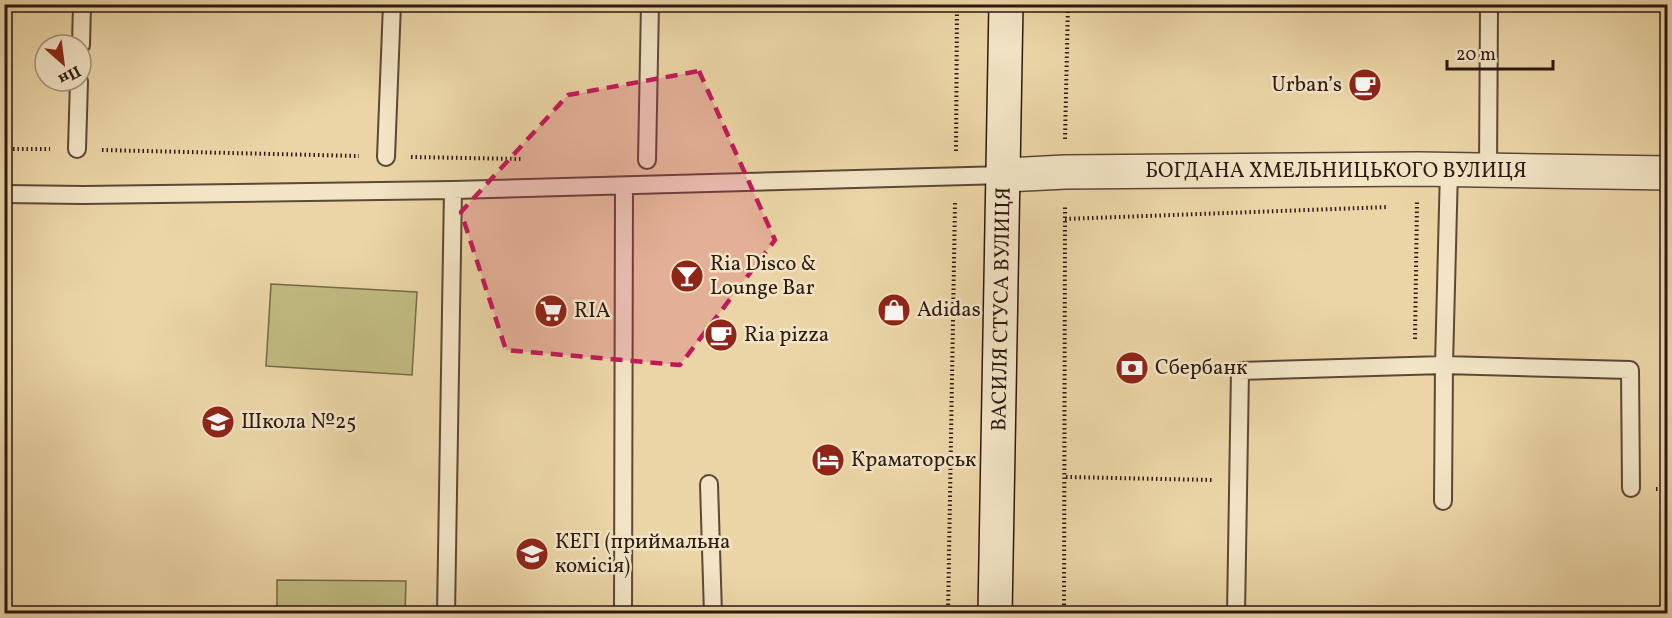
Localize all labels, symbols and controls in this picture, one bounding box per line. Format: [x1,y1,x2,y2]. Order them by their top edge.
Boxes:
north arrow [33,33,93,93]
scale bar [1447,33,1554,71]
text: 20 m [1456,43,1496,68]
text: Пн [54,59,84,90]
cafe icon: Urban’s [1347,67,1383,103]
place label: Urban’s [1272,71,1342,100]
street label: БОГДАНА ХМЕЛЬНИЦЬКОГО ВУЛИЦЯ [1145,157,1527,186]
street label: ВАСИЛЯ СТУСА ВУЛИЦЯ [985,187,1019,431]
place label: Ria Disco & Lounge Bar [710,250,816,303]
bar icon: Ria Disco & Lounge Bar [669,258,705,294]
shop icon: Adidas [876,292,912,328]
supermarket icon: RIA [533,293,569,329]
place label: Adidas [917,296,981,325]
place label: RIA [574,297,611,326]
cafe icon: Ria pizza [703,317,739,353]
place label: Ria pizza [744,321,829,350]
bank icon: Сбербанк [1114,350,1150,386]
place label: Сбербанк [1155,354,1247,383]
school or university icon: Школа №25 [200,404,236,440]
place label: Школа №25 [241,408,356,437]
hotel icon: Краматорськ [810,442,846,478]
place label: Краматорськ [851,446,976,475]
place label: КЕГІ (приймальна комісія) [555,528,730,581]
school or university icon: КЕГІ (приймальна комісія) [514,536,550,572]

